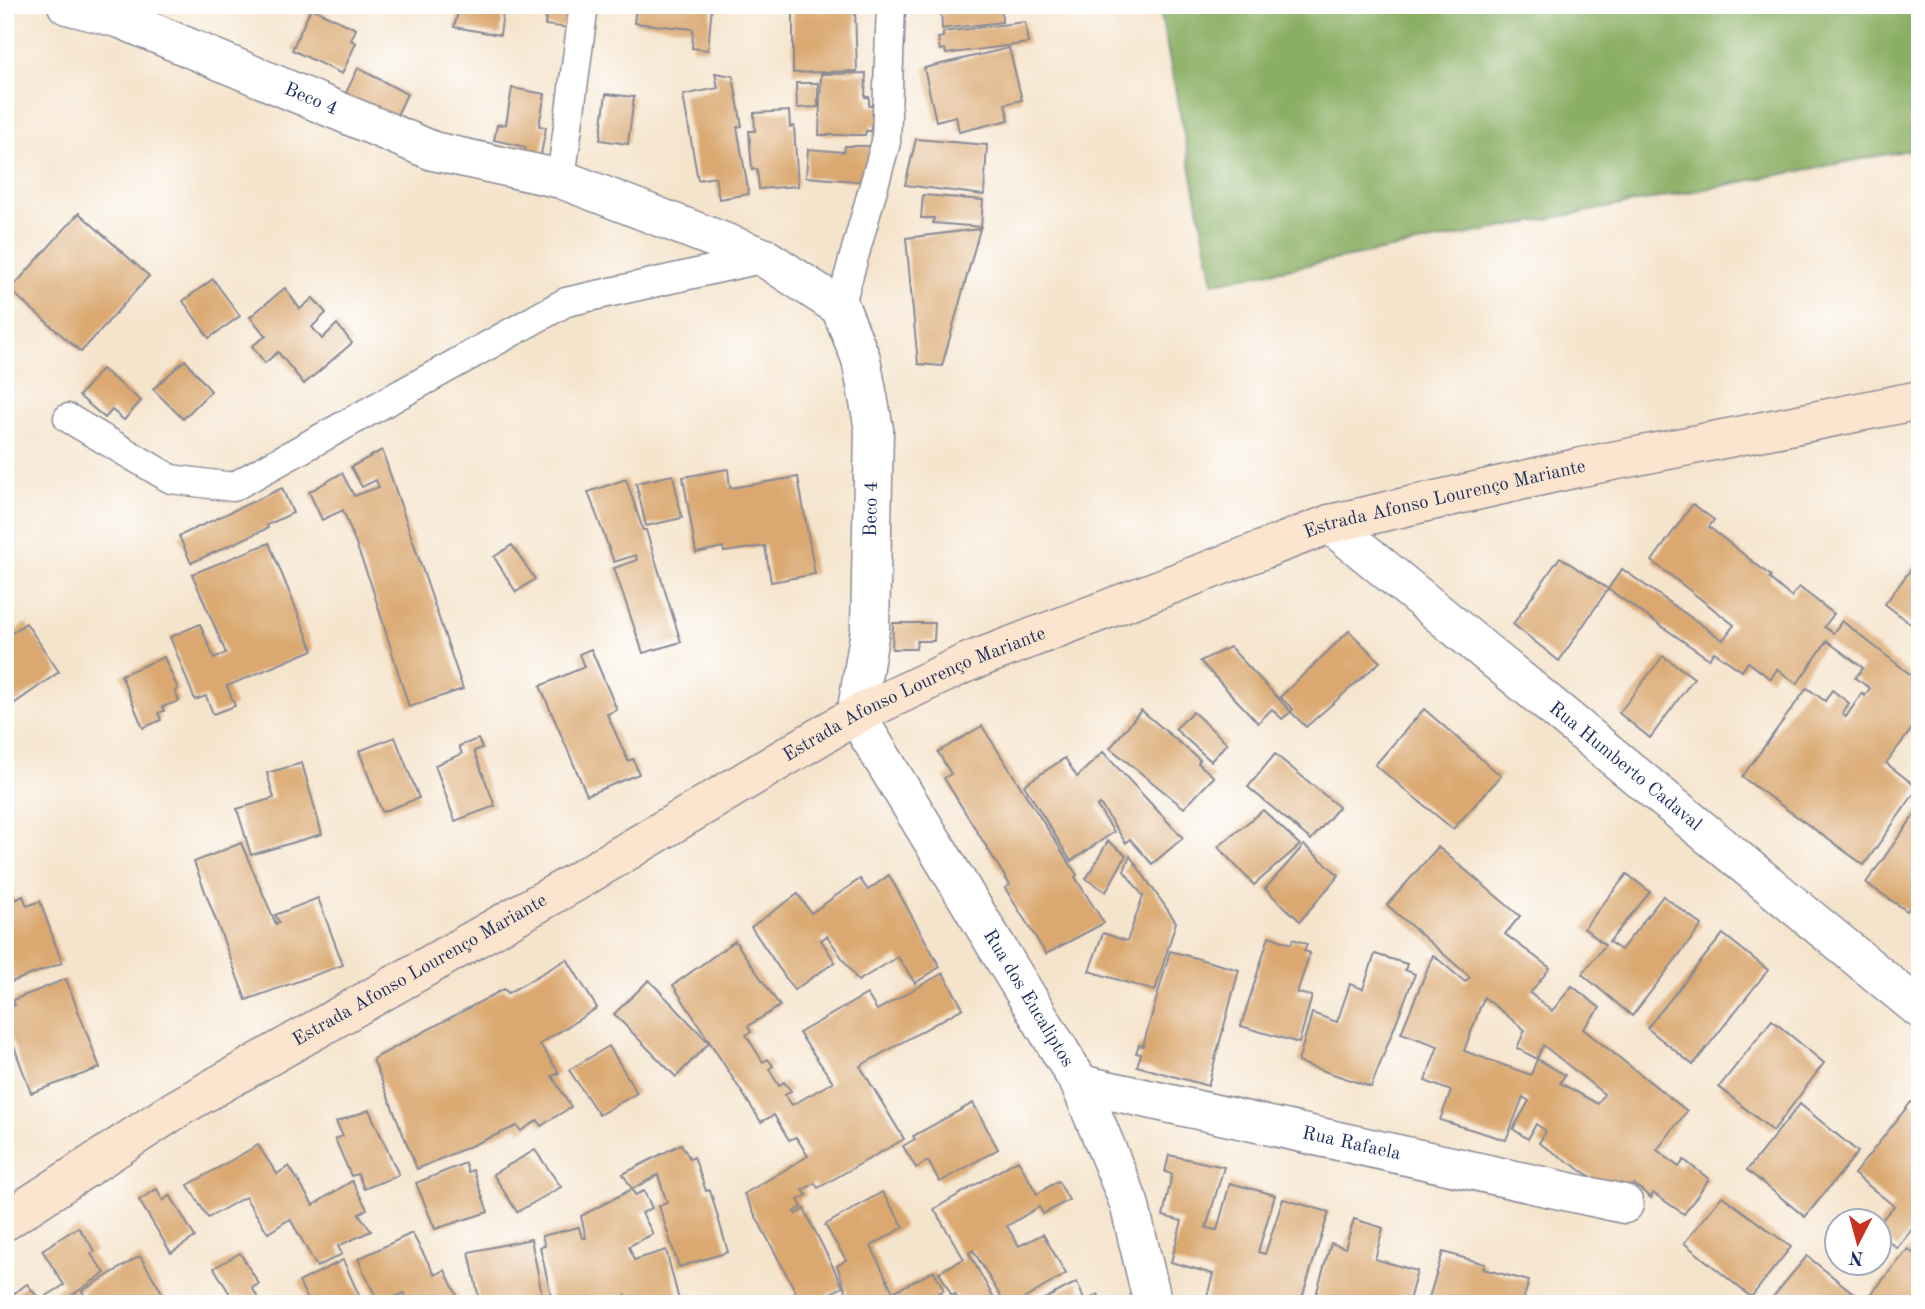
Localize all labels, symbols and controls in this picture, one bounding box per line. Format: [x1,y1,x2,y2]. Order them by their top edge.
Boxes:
street label: Beco 4 [281,80,340,119]
street label: Estrada Afonso Lourenço Mariante [1301,457,1587,543]
street label: Beco 4 [862,481,882,537]
street label: Estrada Afonso Lourenço Mariante [780,624,1048,766]
street label: Rua Humberto Cadaval [1545,699,1705,835]
street label: Estrada Afonso Lourenço Mariante [290,891,550,1050]
street label: Rua dos Eucaliptos [979,926,1077,1070]
street label: Rua Rafaela [1300,1124,1403,1164]
north arrow [1824,1208,1894,1278]
text: N [1848,1246,1865,1267]

